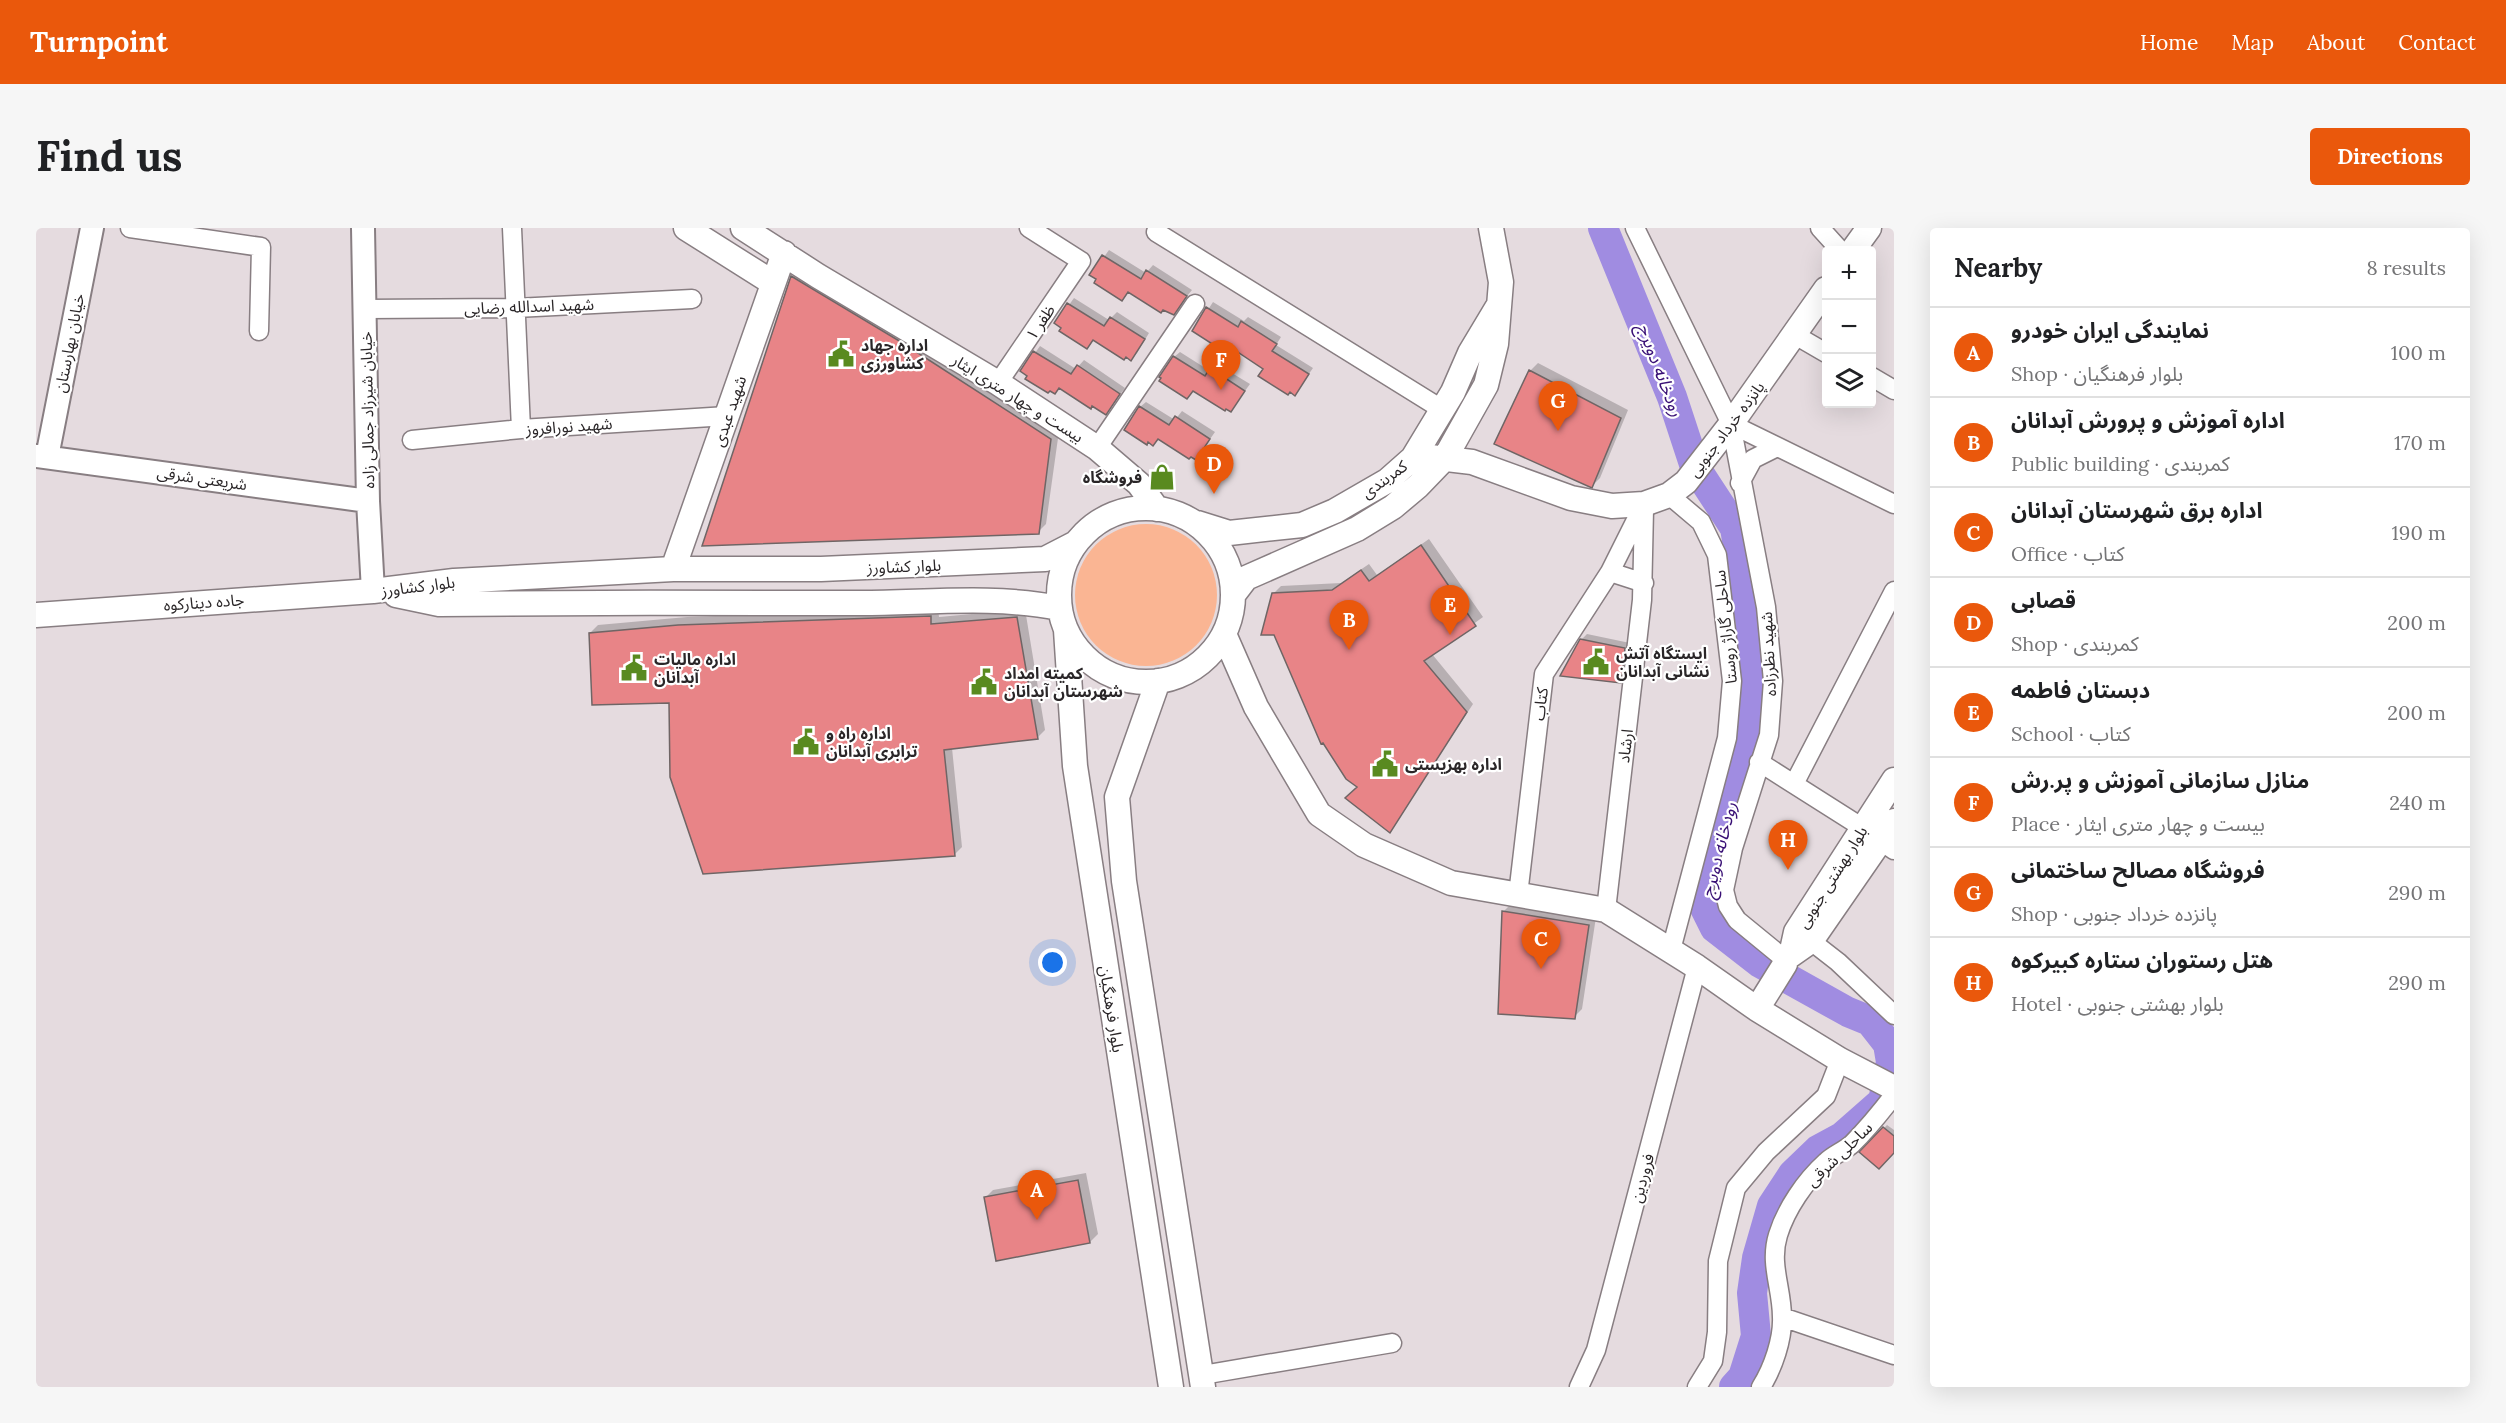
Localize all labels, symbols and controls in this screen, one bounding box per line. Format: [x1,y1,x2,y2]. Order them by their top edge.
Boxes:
text: Turnpoint [30,24,168,60]
text: Home [2140,29,2198,56]
text: Map [2231,29,2274,56]
text: About [2307,29,2365,56]
text: Contact [2398,29,2476,56]
button: Directions [2310,128,2470,185]
text: Find us [36,129,182,183]
map controls [1822,246,1876,408]
button: + [1822,246,1876,300]
text: Nearby [1954,251,2042,284]
text: 8 results [2367,255,2446,280]
street label: خیابان بهارستان [50,292,88,394]
street label: شهید اسدالله رضایی [464,294,594,318]
street label: ظفر ۱ [1021,300,1059,344]
button: − [1822,300,1876,354]
text: نمایندگی ایران خودرو [2011,316,2209,344]
water label: رودخانه دویرج [1629,319,1689,421]
street label: خیابان شیرزاد جمالی زاده [356,331,378,489]
place label: اداره جهاد کشاورزی [861,335,928,373]
public building icon: اداره جهاد کشاورزی [826,339,856,369]
pin: F [1202,340,1240,390]
text: A [1967,340,1980,365]
text: 100 m [2391,340,2446,365]
street label: بیست و چهار متری ایثار [947,349,1087,447]
button: layers [1822,354,1876,408]
text: Shop · بلوار فرهنگیان [2011,361,2183,386]
street label: شهید عبدی [708,373,750,449]
street label: پانزده خرداد جنوبی [1683,377,1770,482]
pin: G [1538,382,1577,431]
text: اداره آموزش و پرورش آبدانان [2011,406,2285,434]
street label: شهید نورافروز [524,413,613,439]
text: B [1967,430,1980,455]
text: 170 m [2394,430,2446,455]
pin: D [1194,444,1234,494]
text: Public building · کمربندی [2011,451,2230,476]
street label: کمربندی [1357,455,1411,502]
street label: شریعتی شرقی [156,462,248,494]
shop icon: فروشگاه [1147,462,1177,492]
place label: فروشگاه [1083,467,1142,487]
text: اداره برق شهرستان آبدانان [2011,496,2262,524]
text: C [1967,520,1980,545]
text: 190 m [2392,520,2446,545]
text: Office · کتاب [2011,541,2125,566]
street label: بلوار کشاورز [866,555,941,577]
street label: ساحلی گاراژ روستا [1709,569,1741,685]
street label: بلوار کشاورز [379,572,456,601]
pin: E [1430,586,1470,635]
text: قصابی [2011,586,2076,614]
street label: جاده دینارکوه [163,589,245,615]
pin: B [1330,600,1368,650]
text: D [1966,610,1981,635]
text: 200 m [2387,610,2446,635]
street label: شهید نظرزاده [1756,611,1780,697]
text: Shop · کمربندی [2011,631,2139,656]
place label: ایستگاه آتش نشانی آبدانان [1616,643,1709,681]
public building icon: ایستگاه آتش نشانی آبدانان [1581,647,1611,677]
place label: اداره مالیات آبدانان [654,649,736,687]
public building icon: اداره مالیات آبدانان [619,653,649,683]
place label: کمیته امداد شهرستان آبدانان [1004,663,1123,701]
public building icon: کمیته امداد شهرستان آبدانان [969,667,999,697]
text: دبستان فاطمه [2011,676,2150,704]
street label: کتاب [1528,686,1552,722]
text: E [1967,700,1980,725]
text: 200 m [2387,700,2446,725]
text: School · کتاب [2011,721,2131,746]
place label: اداره راه و ترابری آبدانان [826,723,918,761]
public building icon: اداره راه و ترابری آبدانان [791,727,821,757]
street label: ارشاد [1613,728,1637,764]
public building icon: اداره بهزیستی [1370,749,1400,779]
place label: اداره بهزیستی [1405,754,1502,774]
text: منازل سازمانی آموزش و پر.رش [2011,766,2309,794]
text: F [1968,790,1979,815]
text: 240 m [2389,790,2446,815]
water label: رودخانه دویرج [1695,799,1745,902]
text: Place · بیست و چهار متری ایثار [2011,811,2265,836]
pin: H [1768,820,1808,870]
street label: بلوار بهشتی جنوبی [1793,822,1871,932]
text: فروشگاه مصالح ساختمانی [2011,856,2265,884]
text: G [1966,880,1981,905]
text: 290 m [2388,880,2446,905]
text: Shop · پانزده خرداد جنوبی [2011,901,2217,926]
pin: C [1522,920,1560,969]
text: هتل رستوران ستاره کبیرکوه [2011,946,2273,974]
your location [1038,948,1067,977]
street label: بلوار فرهنگیان [1095,964,1129,1054]
text: H [1965,970,1982,995]
text: 290 m [2388,970,2446,995]
text: Hotel · بلوار بهشتی جنوبی [2011,991,2224,1016]
street label: ساحلی شرقی [1802,1117,1876,1191]
street label: فروردین [1626,1151,1658,1205]
pin: A [1018,1170,1056,1220]

